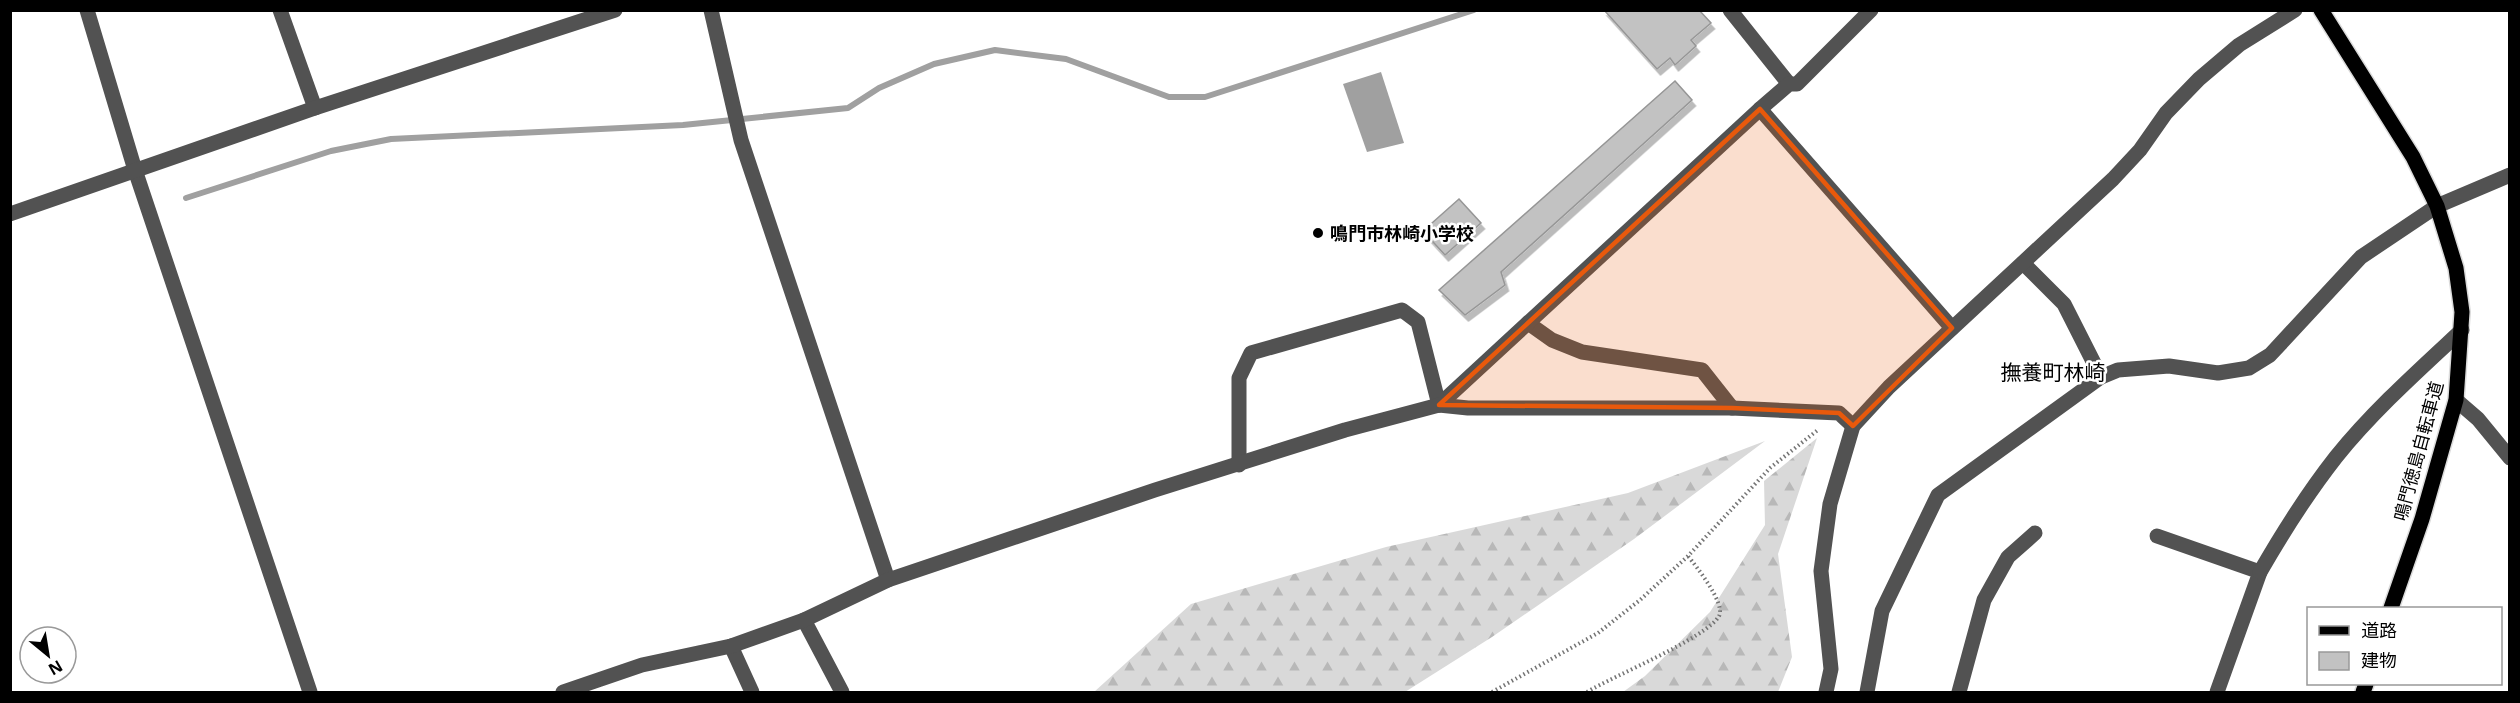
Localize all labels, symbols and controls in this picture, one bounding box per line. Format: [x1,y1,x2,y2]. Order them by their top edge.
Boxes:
place label: 鳴門市林崎小学校 [1330,221,1474,245]
marker: 鳴門市林崎小学校 [1311,226,1325,240]
district label: 撫養町林崎 [2001,358,2106,386]
street label: 鳴門徳島自転車道 [2388,378,2448,524]
legend [2307,607,2502,685]
text: 道路 [2361,618,2397,642]
north arrow [18,625,78,685]
text: 建物 [2361,648,2397,672]
text: N [44,655,67,681]

